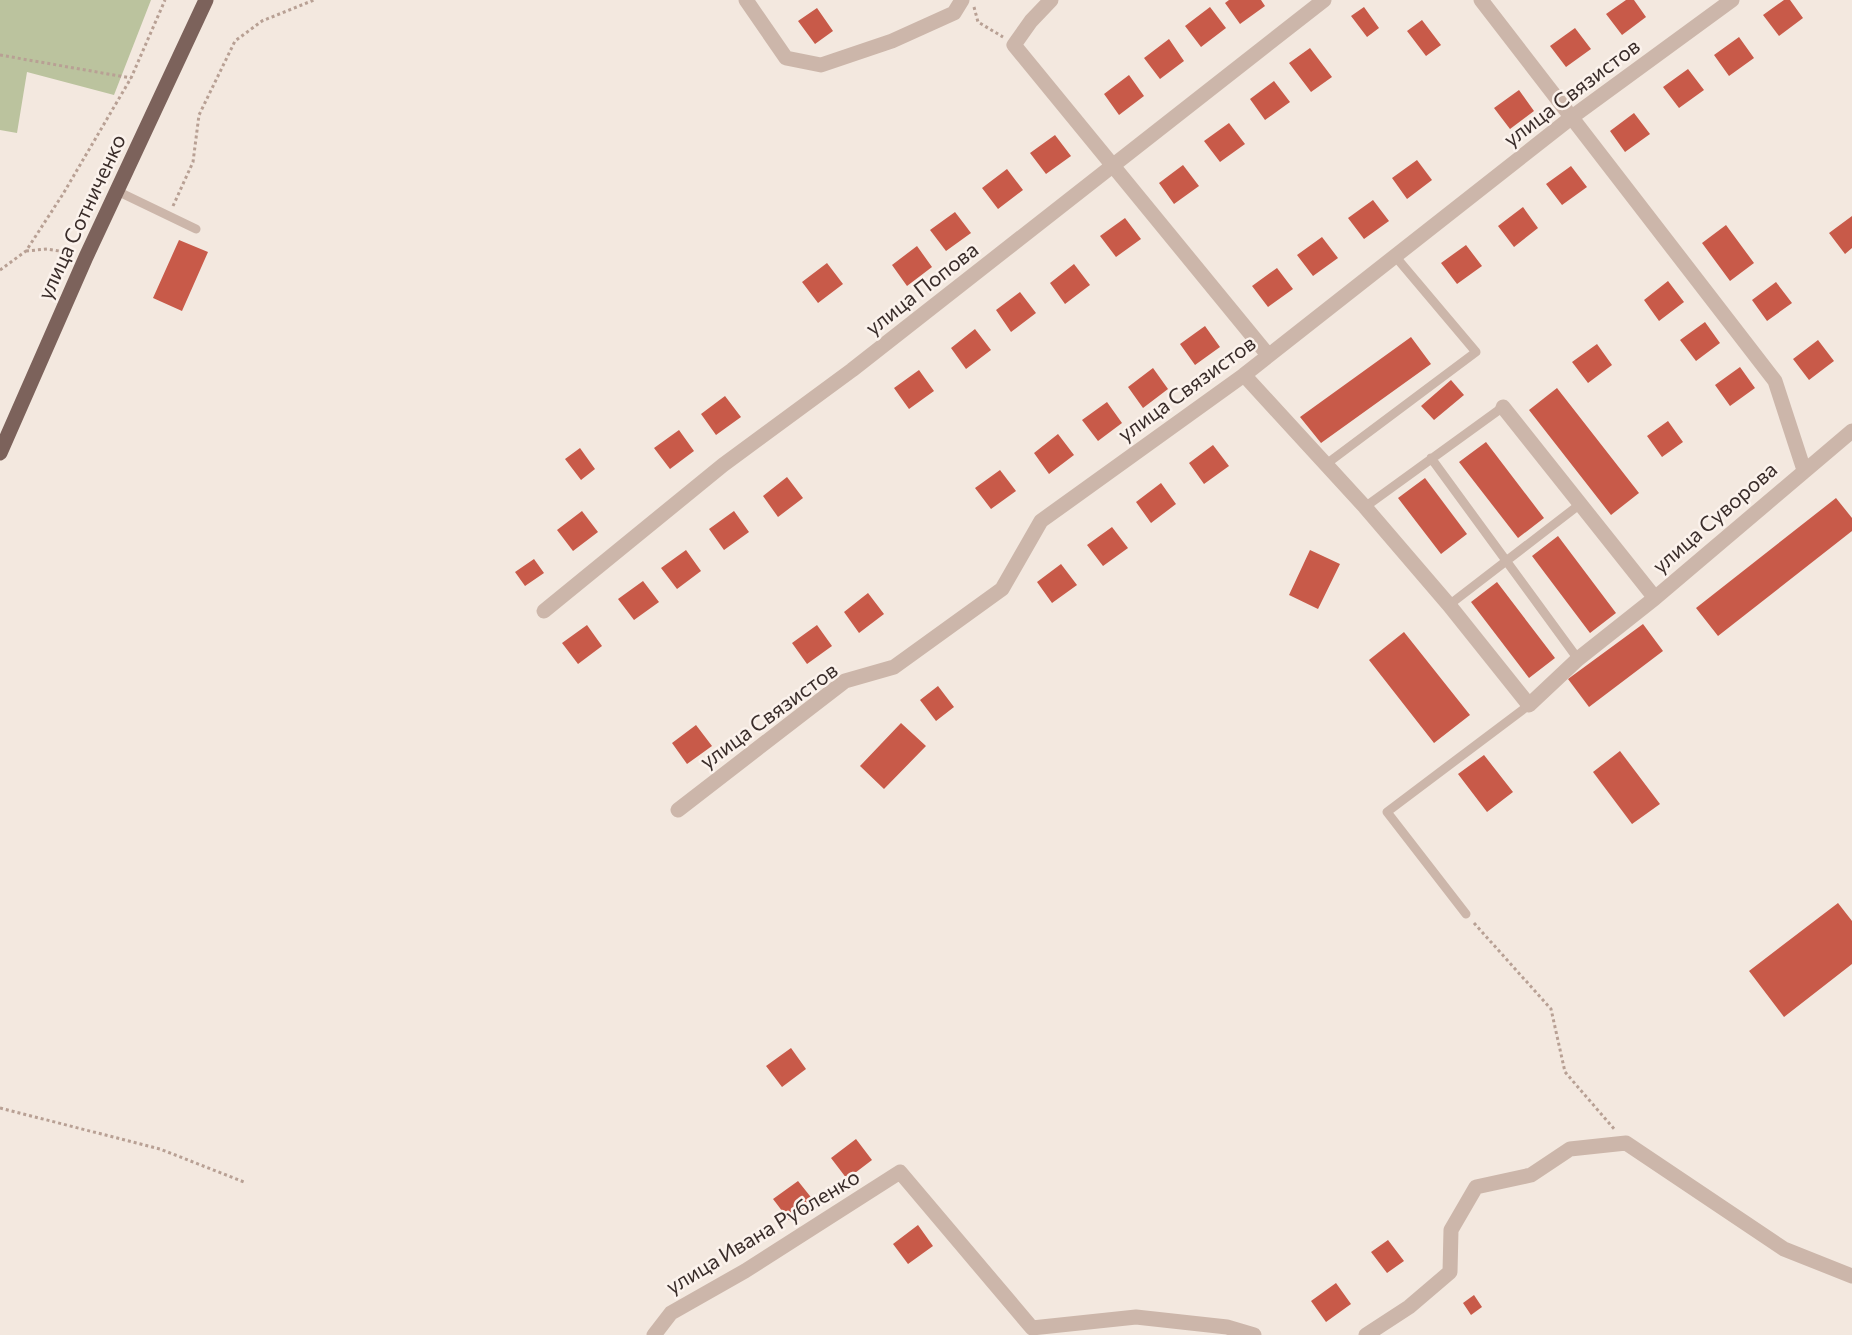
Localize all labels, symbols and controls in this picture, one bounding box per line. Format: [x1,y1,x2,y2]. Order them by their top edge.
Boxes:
street label: улица Связистов [1498,32,1644,151]
street label: улица Сотниченко [31,130,130,303]
street label: улица Попова [860,236,982,340]
street label: улица Связистов [1112,329,1260,446]
street label: улица Суворова [1647,456,1781,578]
street label: улица Связистов [694,656,842,773]
street label: улица Ивана Рубленко [661,1163,864,1298]

